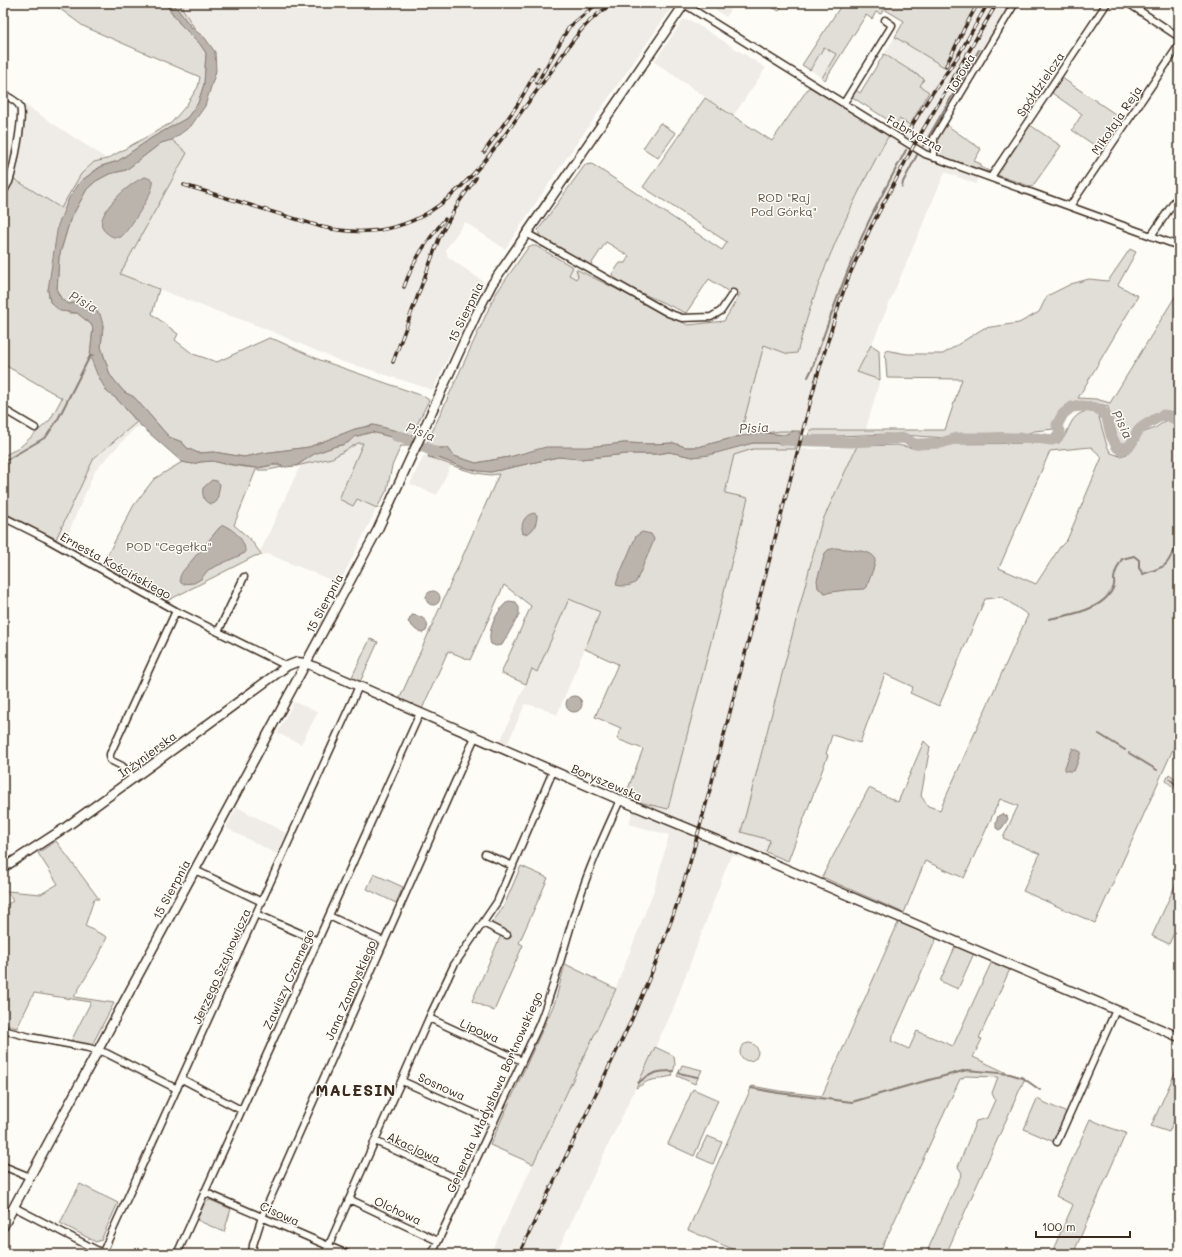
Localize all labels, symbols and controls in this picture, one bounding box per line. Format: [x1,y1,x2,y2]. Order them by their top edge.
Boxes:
street label: Spółdzielcza [1013,49,1067,119]
street label: Torowa [942,50,978,96]
street label: Mikołaja Reja [1087,82,1145,158]
street label: Fabryczna [884,111,946,155]
park label: ROD "Raj Pod Górką" [751,189,817,219]
street label: 15 Sierpnia [444,279,486,345]
water label: Pisia [67,286,101,316]
water label: Pisia [1109,407,1137,441]
water label: Pisia [404,418,438,444]
water label: Pisia [738,418,770,436]
street label: Ernesta Kościńskiego [58,528,174,602]
park label: POD "Cegełka" [126,538,212,554]
street label: 15 Sierpnia [302,570,346,636]
street label: Inżynierska [115,727,179,781]
street label: Boryszewska [569,760,645,804]
street label: 15 Sierpnia [149,856,193,922]
street label: Jerzego Szajnowicza [188,906,254,1026]
street label: Zawiszy Czarnego [259,926,317,1032]
street label: Jana Zamoyskiego [321,937,379,1043]
street label: Generała Władysława Bortnowskiego [442,989,546,1195]
street label: Lipowa [458,1014,502,1046]
street label: Sosnowa [416,1068,468,1104]
district label: MALESIN [316,1079,396,1100]
street label: Akacjowa [385,1128,443,1166]
street label: Olchowa [372,1192,424,1228]
street label: Cisowa [258,1197,302,1229]
scale bar [1036,1213,1130,1239]
text: 100 m [1042,1218,1076,1234]

